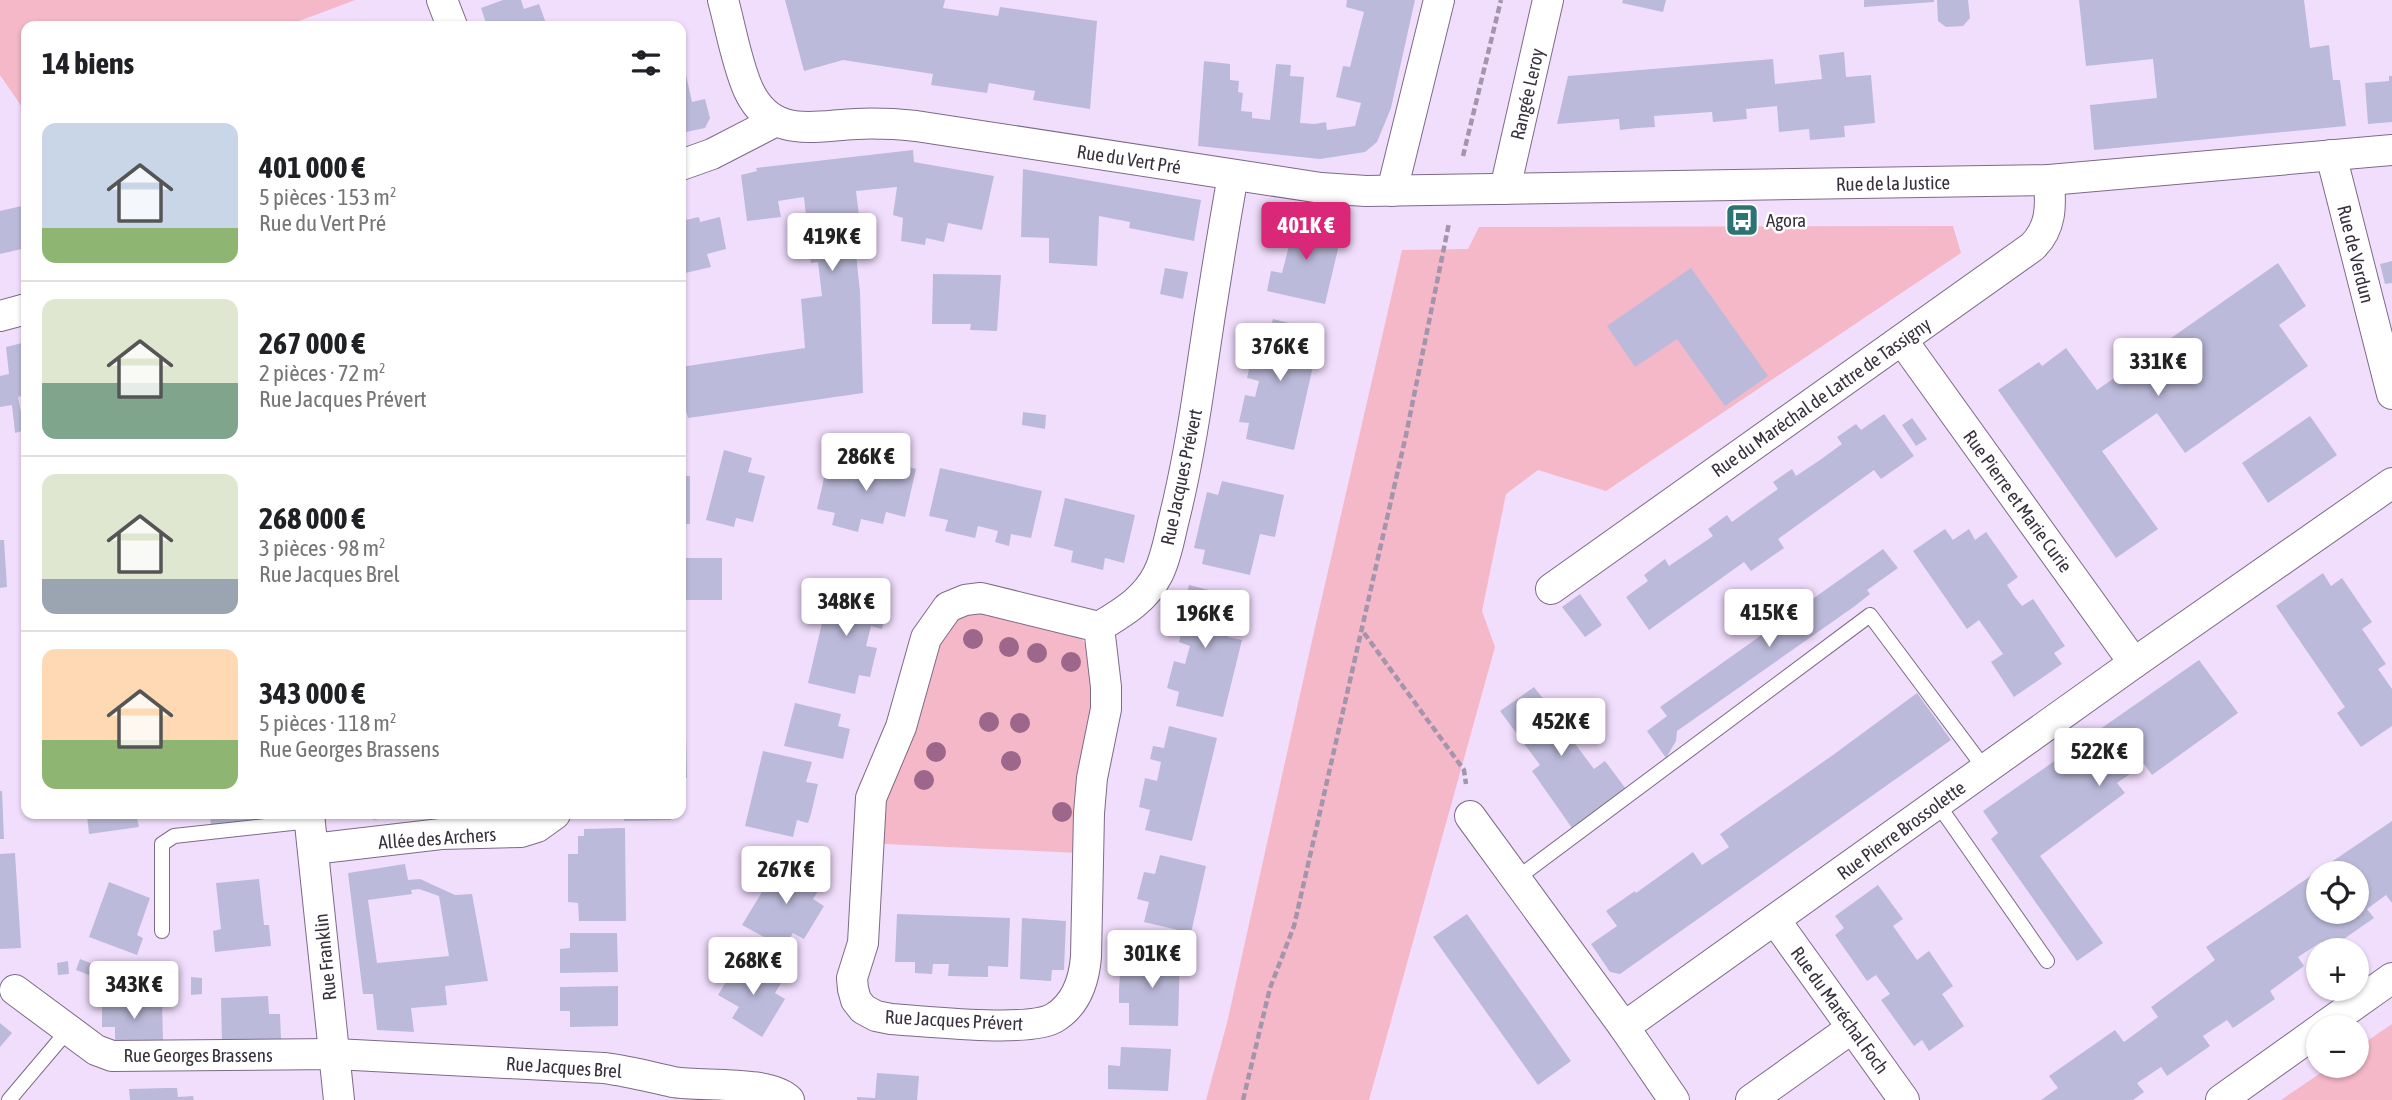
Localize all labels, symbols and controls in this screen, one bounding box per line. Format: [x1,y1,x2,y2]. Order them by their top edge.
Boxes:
icon: filters [627,44,665,82]
text: 14 biens [42,46,134,80]
street label: Rangée Leroy [1506,46,1548,142]
street label: Rue du Vert Pré [1075,140,1183,178]
text: 401 000 € [259,150,365,184]
icon: home [98,151,182,235]
street label: Rue de la Justice [1836,171,1950,195]
text: 5 pièces · 153 m² [259,184,396,210]
bus stop icon: Agora [1723,201,1761,239]
pin: 401K € [1249,202,1363,262]
street label: Rue de Verdun [2333,203,2379,305]
place label: Agora [1766,209,1806,231]
text: Rue du Vert Pré [259,210,386,236]
text: 401K € [1277,212,1335,238]
pin: 419K € [775,214,889,273]
text: 419K € [803,223,861,249]
street label: Rue du Maréchal de Lattre de Tassigny [1707,313,1935,481]
pin: 376K € [1223,324,1337,383]
text: 267 000 € [259,326,365,360]
icon: home [98,327,182,411]
text: 376K € [1251,333,1309,359]
pin: 331K € [2101,338,2215,398]
text: 331K € [2129,348,2187,374]
text: 2 pièces · 72 m² [259,360,386,386]
text: Rue Jacques Prévert [259,386,427,412]
street label: Rue Jacques Prévert [1156,407,1206,547]
street label: Rue Pierre et Marie Curie [1959,426,2077,576]
pin: 286K € [809,434,923,493]
text: 286K € [837,443,895,469]
text: 268 000 € [259,501,365,535]
icon: home [98,502,182,586]
text: 3 pièces · 98 m² [259,535,386,561]
text: Rue Jacques Brel [259,561,400,587]
pin: 348K € [789,578,903,638]
text: 348K € [817,588,875,614]
pin: 196K € [1148,590,1262,650]
pin: 415K € [1712,590,1826,649]
text: 415K € [1740,599,1798,625]
text: 196K € [1176,600,1234,626]
text: 343 000 € [259,676,365,710]
icon: home [98,677,182,761]
pin: 452K € [1504,698,1618,758]
text: 452K € [1532,708,1590,734]
text: 5 pièces · 118 m² [259,710,396,736]
pin: 522K € [2042,728,2156,788]
text: Rue Georges Brassens [259,736,440,762]
text: 522K € [2070,738,2128,764]
street label: Rue Pierre Brossolette [1833,776,1969,884]
street label: Allée des Archers [377,823,497,853]
pin: 267K € [729,846,843,906]
text: 267K € [757,856,815,882]
map controls [2306,861,2369,1078]
button: locate [2306,861,2369,924]
street label: Rue Franklin [309,912,341,1002]
pin: 301K € [1095,930,1209,990]
pin: 268K € [696,937,810,997]
button: + [2306,938,2369,1001]
text: 301K € [1123,940,1181,966]
street label: Rue du Maréchal Foch [1787,942,1893,1078]
text: 268K € [724,947,782,973]
pin: 343K € [77,962,191,1021]
text: 343K € [105,971,163,997]
street label: Rue Jacques Prévert [884,1005,1024,1035]
button: − [2306,1015,2369,1078]
street label: Rue Georges Brassens [123,1044,273,1066]
street label: Rue Jacques Brel [505,1052,623,1082]

